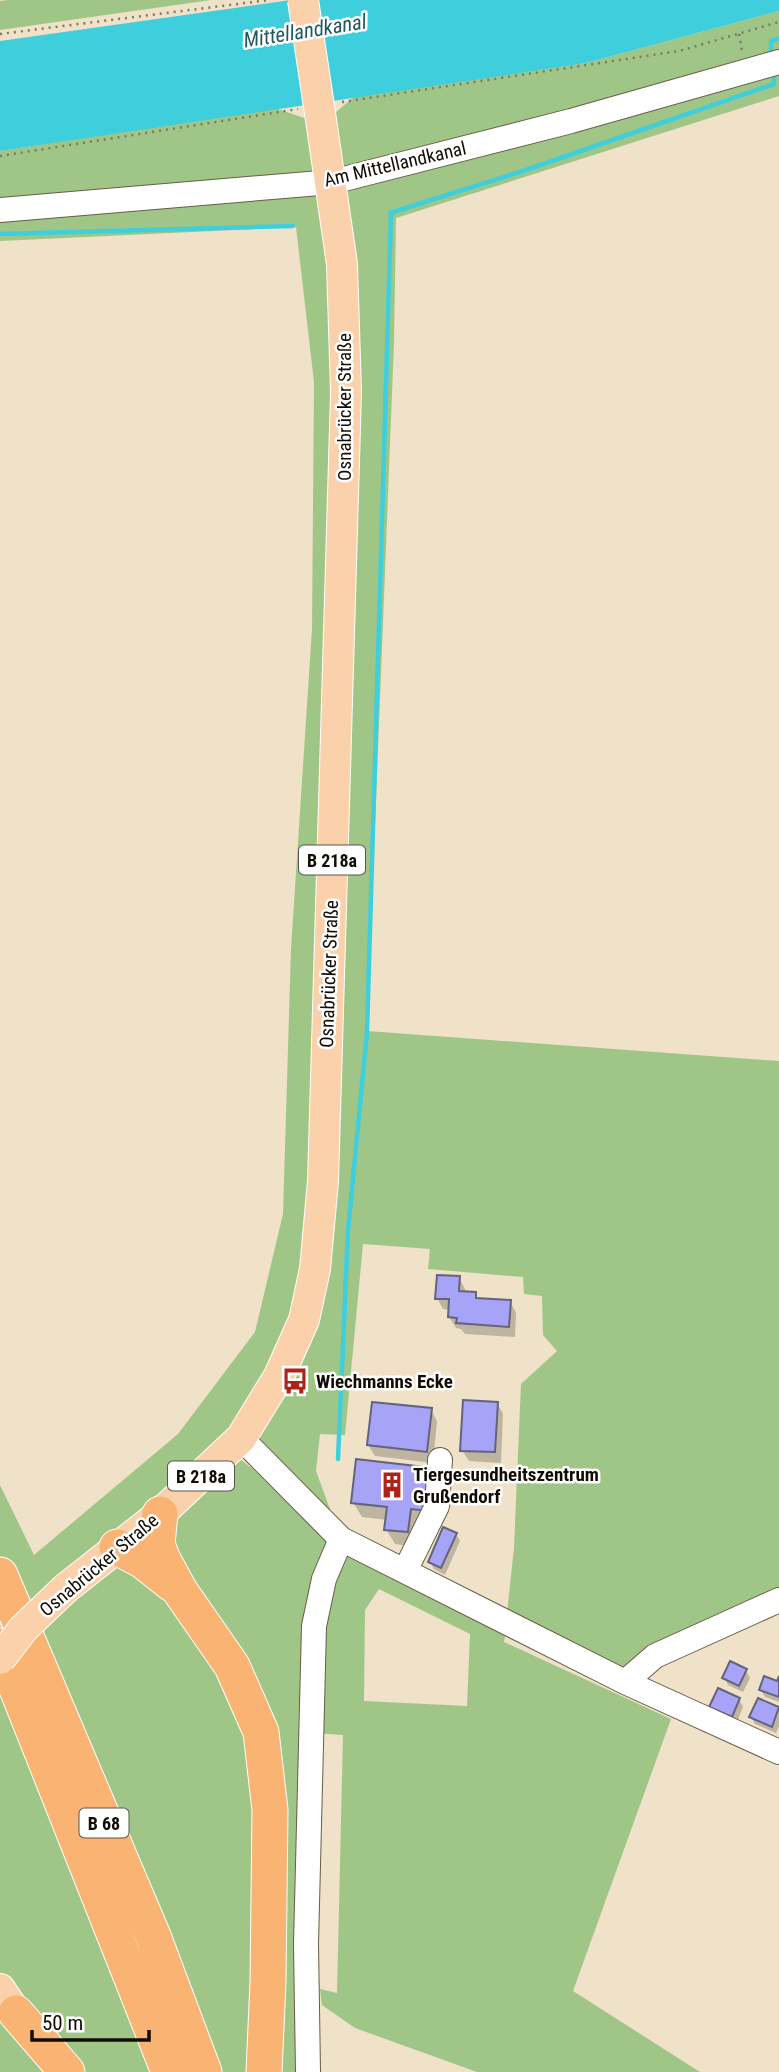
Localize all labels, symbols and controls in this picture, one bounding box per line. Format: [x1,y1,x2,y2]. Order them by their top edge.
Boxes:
water label: Mittellandkanal [242,9,368,53]
street label: Am Mittellandkanal [322,136,468,192]
street label: Osnabrücker Straße [333,333,356,481]
road number: B 218a [299,846,365,874]
street label: Osnabrücker Straße [315,900,343,1048]
bus stop icon: Wiechmanns Ecke [280,1366,310,1396]
place label: Wiechmanns Ecke [316,1370,453,1393]
road number: B 218a [168,1462,234,1490]
place label: Tiergesundheitszentrum Grußendorf [413,1463,599,1508]
building icon: Tiergesundheitszentrum Grußendorf [377,1470,407,1500]
street label: Osnabrücker Straße [35,1509,163,1621]
road number: B 68 [80,1809,128,1838]
scale bar [32,1998,149,2042]
text: 50 m [42,2011,83,2035]

